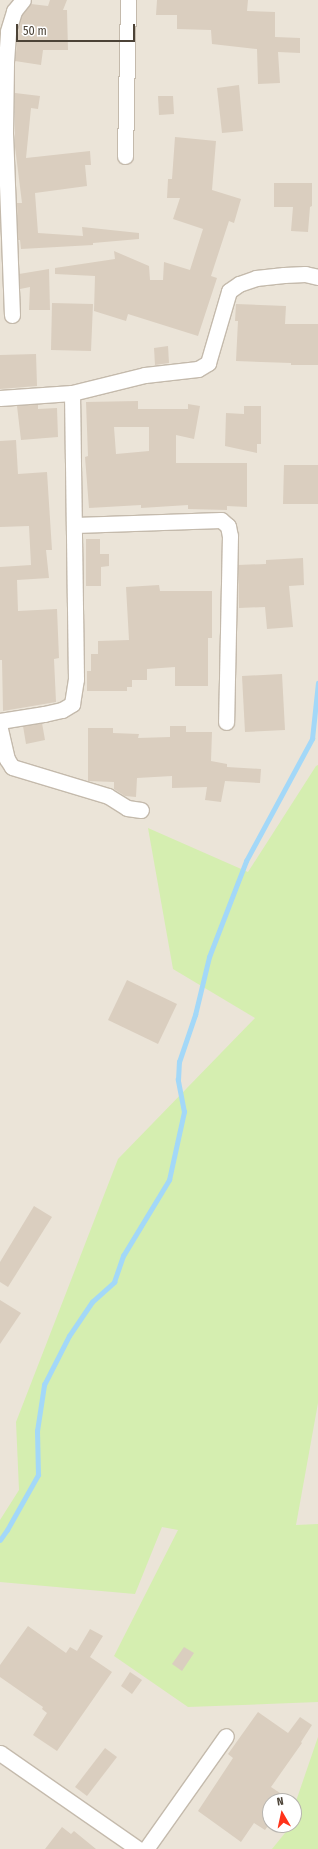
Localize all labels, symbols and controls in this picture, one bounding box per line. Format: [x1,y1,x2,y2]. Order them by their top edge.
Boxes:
scale bar [18,16,137,42]
text: 50 m [23,24,47,38]
north arrow [262,1793,302,1833]
text: N [276,1795,284,1809]

